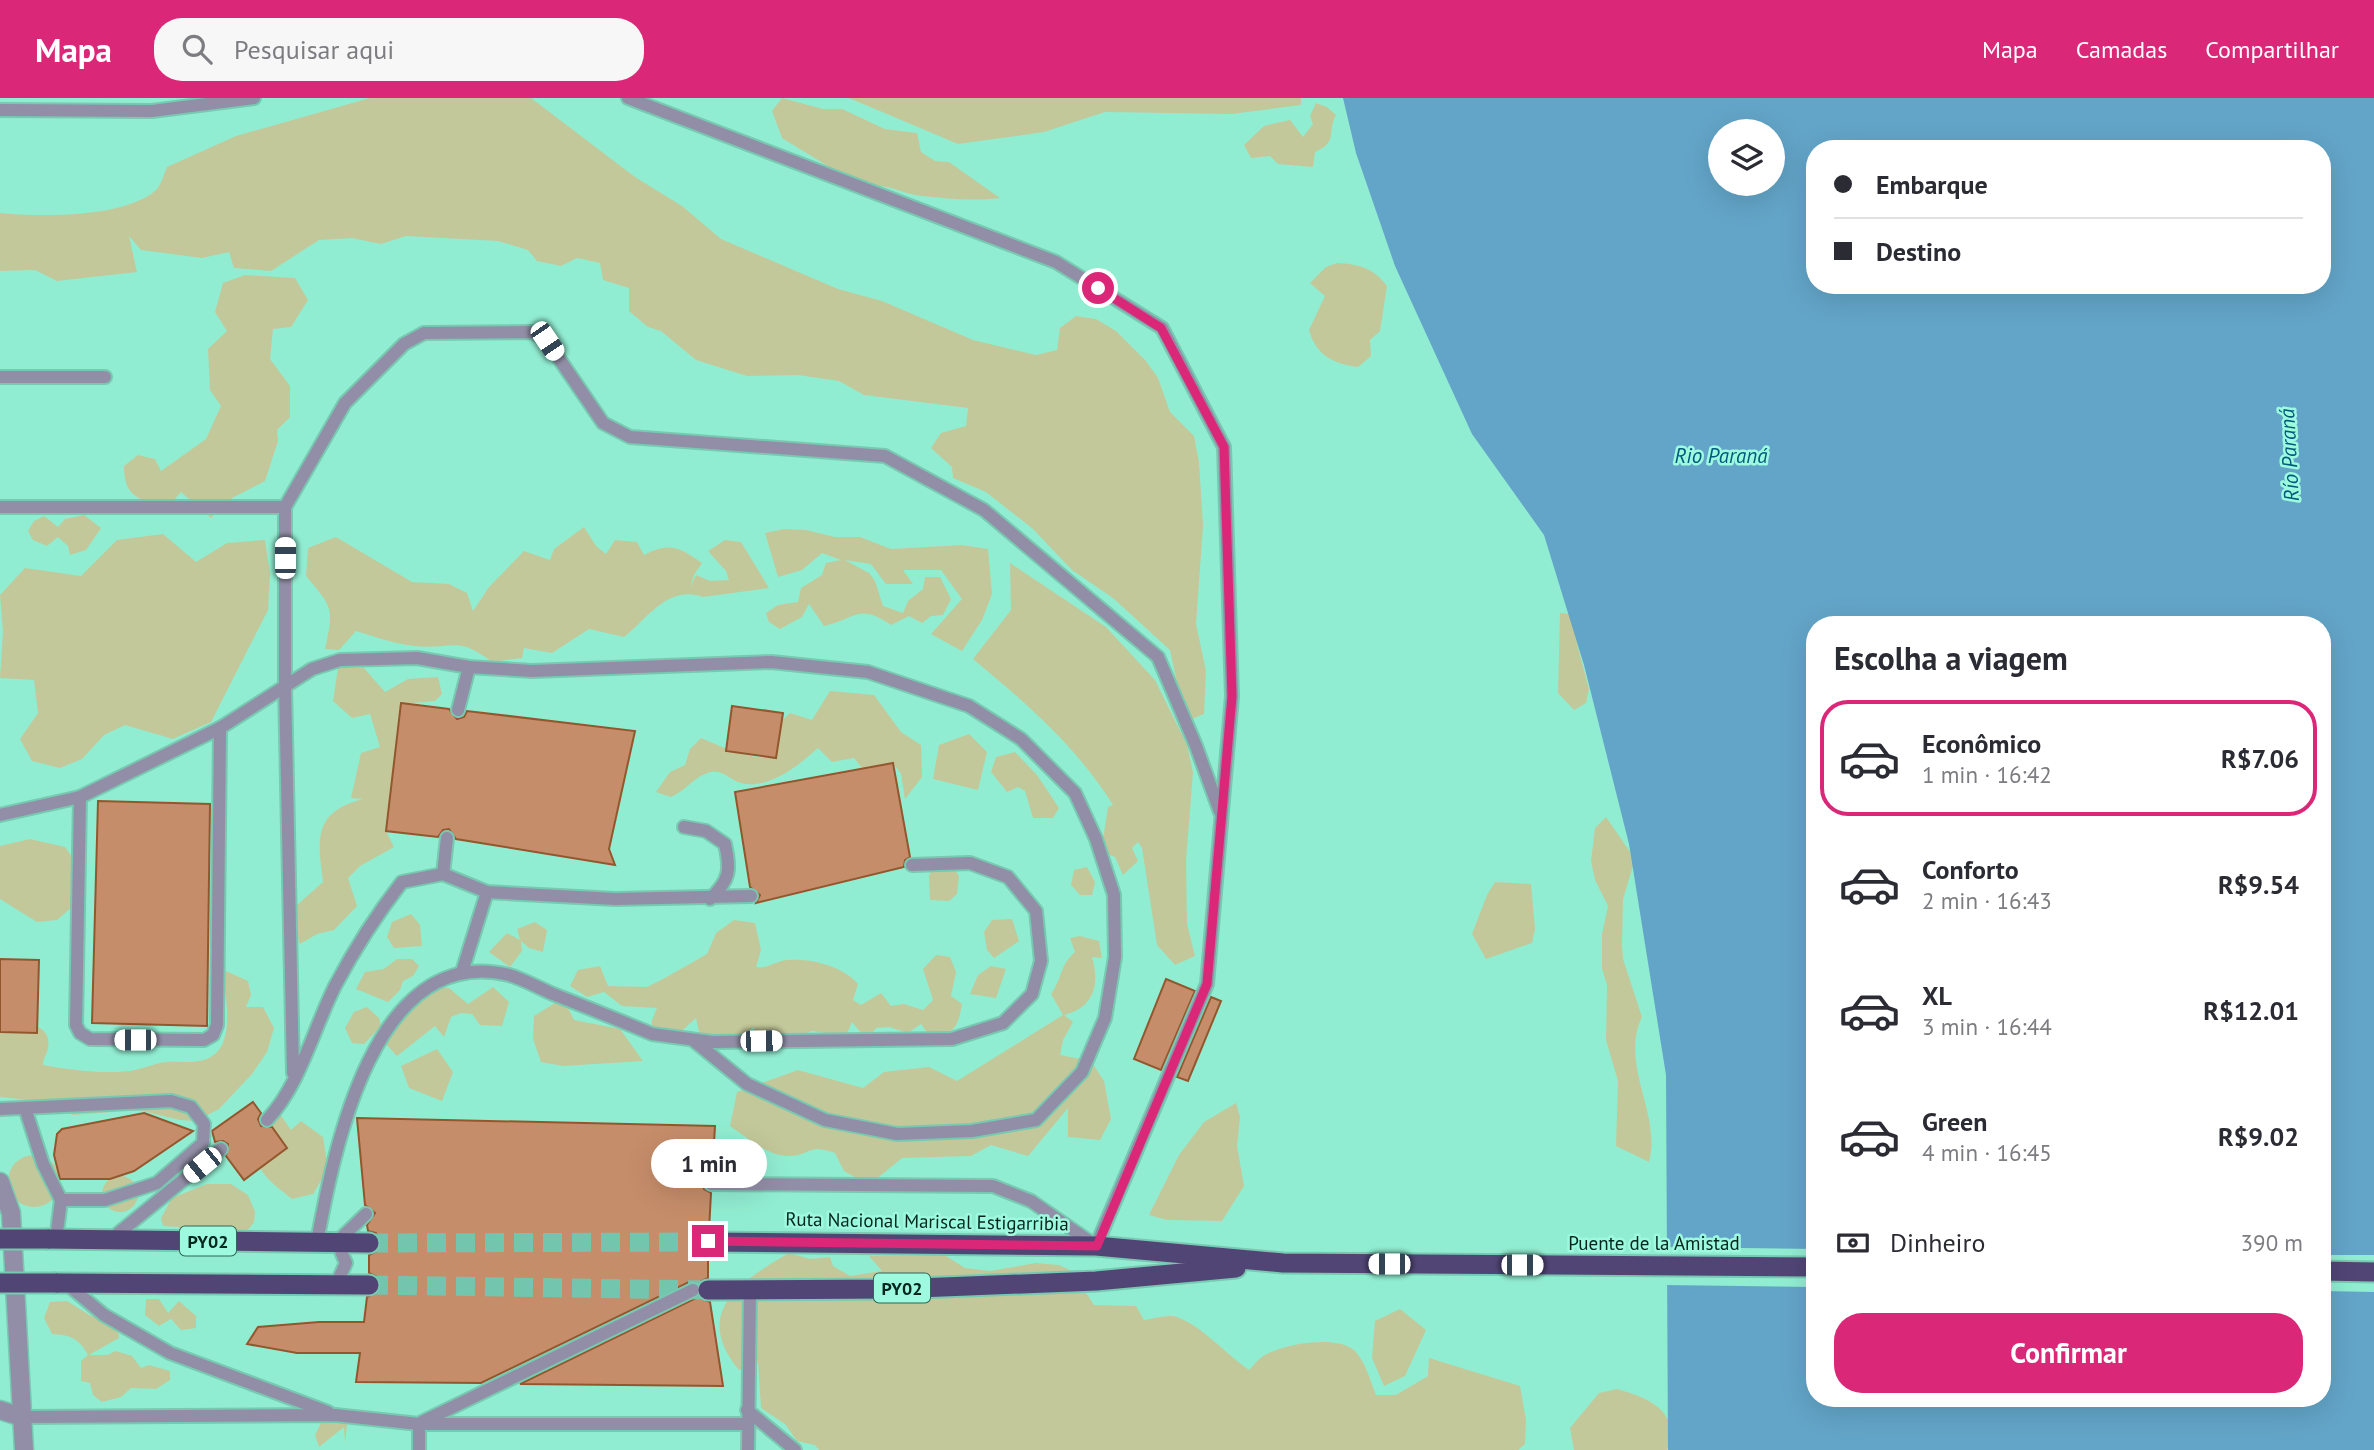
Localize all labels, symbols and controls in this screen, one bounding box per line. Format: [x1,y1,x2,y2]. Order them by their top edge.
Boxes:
search box [154,18,644,81]
text: Mapa [35,28,112,71]
icon: search [178,30,216,68]
text: Pesquisar aqui [234,33,394,66]
text: Mapa [1982,34,2038,65]
text: Camadas [2076,34,2167,65]
text: Compartilhar [2205,34,2339,65]
map controls [1708,119,1785,196]
button: layers [1708,119,1785,196]
text: Embarque [1876,168,1988,201]
text: Destino [1876,235,1961,268]
route start [1082,272,1114,304]
car [527,318,568,364]
water label: Río Paraná [2273,407,2305,502]
water label: Rio Paraná [1675,442,1768,469]
car [275,537,296,579]
text: Escolha a viagem [1834,637,2068,679]
icon: car [1838,727,1901,790]
text: Econômico [1922,727,2041,760]
text: R$7.06 [2221,742,2299,775]
text: 1 min · 16:42 [1922,760,2052,789]
icon: car [1838,853,1901,916]
text: Conforto [1922,853,2019,886]
text: R$9.54 [2218,868,2299,901]
text: 2 min · 16:43 [1922,886,2052,915]
icon: car [1838,979,1901,1042]
text: XL [1922,979,1952,1012]
text: R$12.01 [2203,994,2299,1027]
text: 3 min · 16:44 [1922,1012,2052,1041]
car [115,1030,157,1051]
car [740,1030,783,1052]
icon: car [1838,1105,1901,1168]
text: Green [1922,1105,1987,1138]
text: R$9.02 [2218,1120,2299,1153]
text: 4 min · 16:45 [1922,1138,2052,1167]
callout: 1 min [650,1140,766,1188]
car [180,1144,225,1186]
text: 1 min [681,1149,737,1178]
street label: Ruta Nacional Mariscal Estigarribia [785,1207,1069,1235]
icon: cash [1834,1224,1872,1262]
route end [692,1225,724,1257]
road number: PY02 [180,1226,236,1256]
text: Dinheiro [1890,1226,1985,1259]
text: 390 m [2241,1228,2303,1257]
street label: Puente de la Amistad [1568,1231,1740,1255]
car [1369,1254,1411,1275]
car [1502,1255,1544,1276]
road number: PY02 [874,1274,930,1302]
button: Confirmar [1834,1313,2303,1393]

